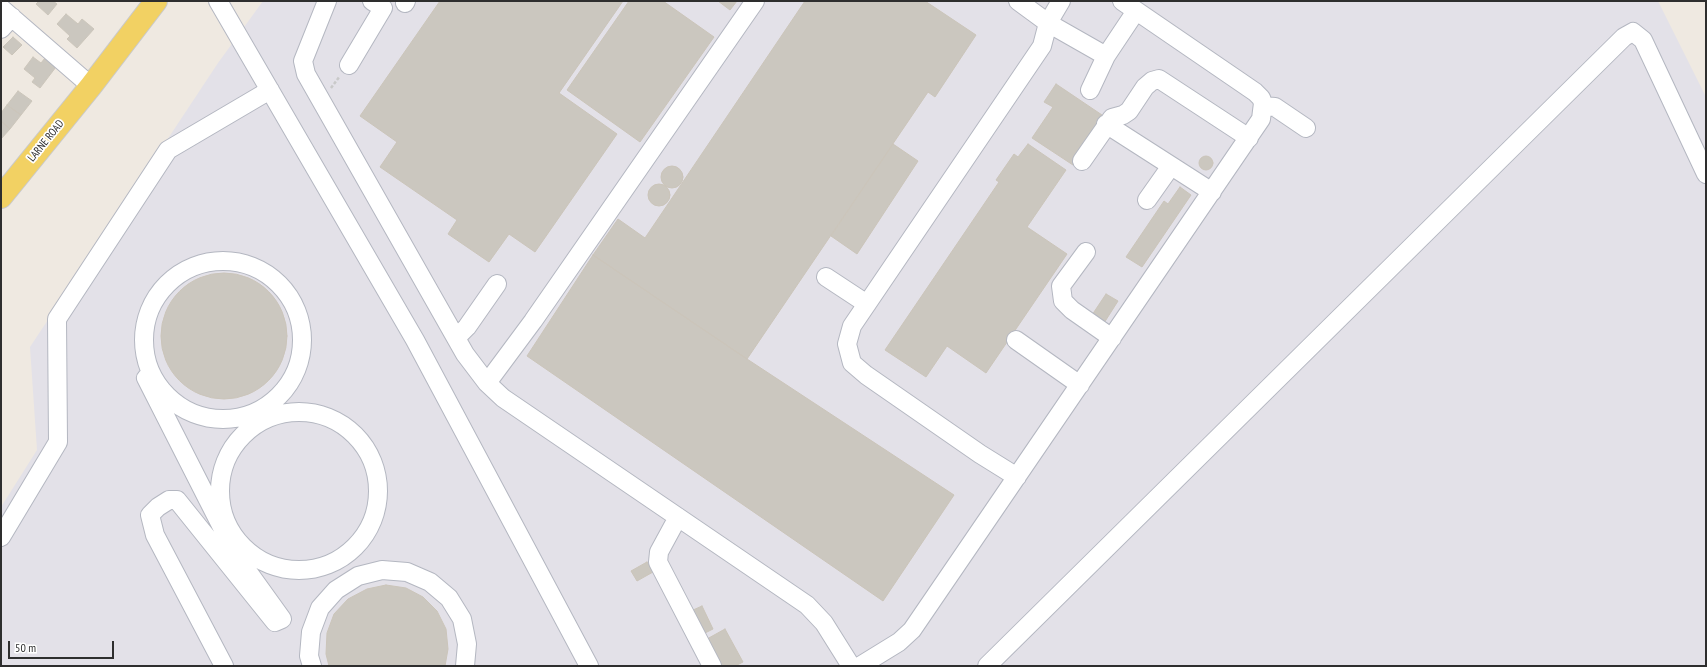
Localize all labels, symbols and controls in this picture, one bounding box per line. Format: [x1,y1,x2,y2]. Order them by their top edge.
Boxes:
street label: LARNE ROAD [25,117,67,165]
scale bar [10,633,116,659]
text: 50 m [15,640,36,655]

